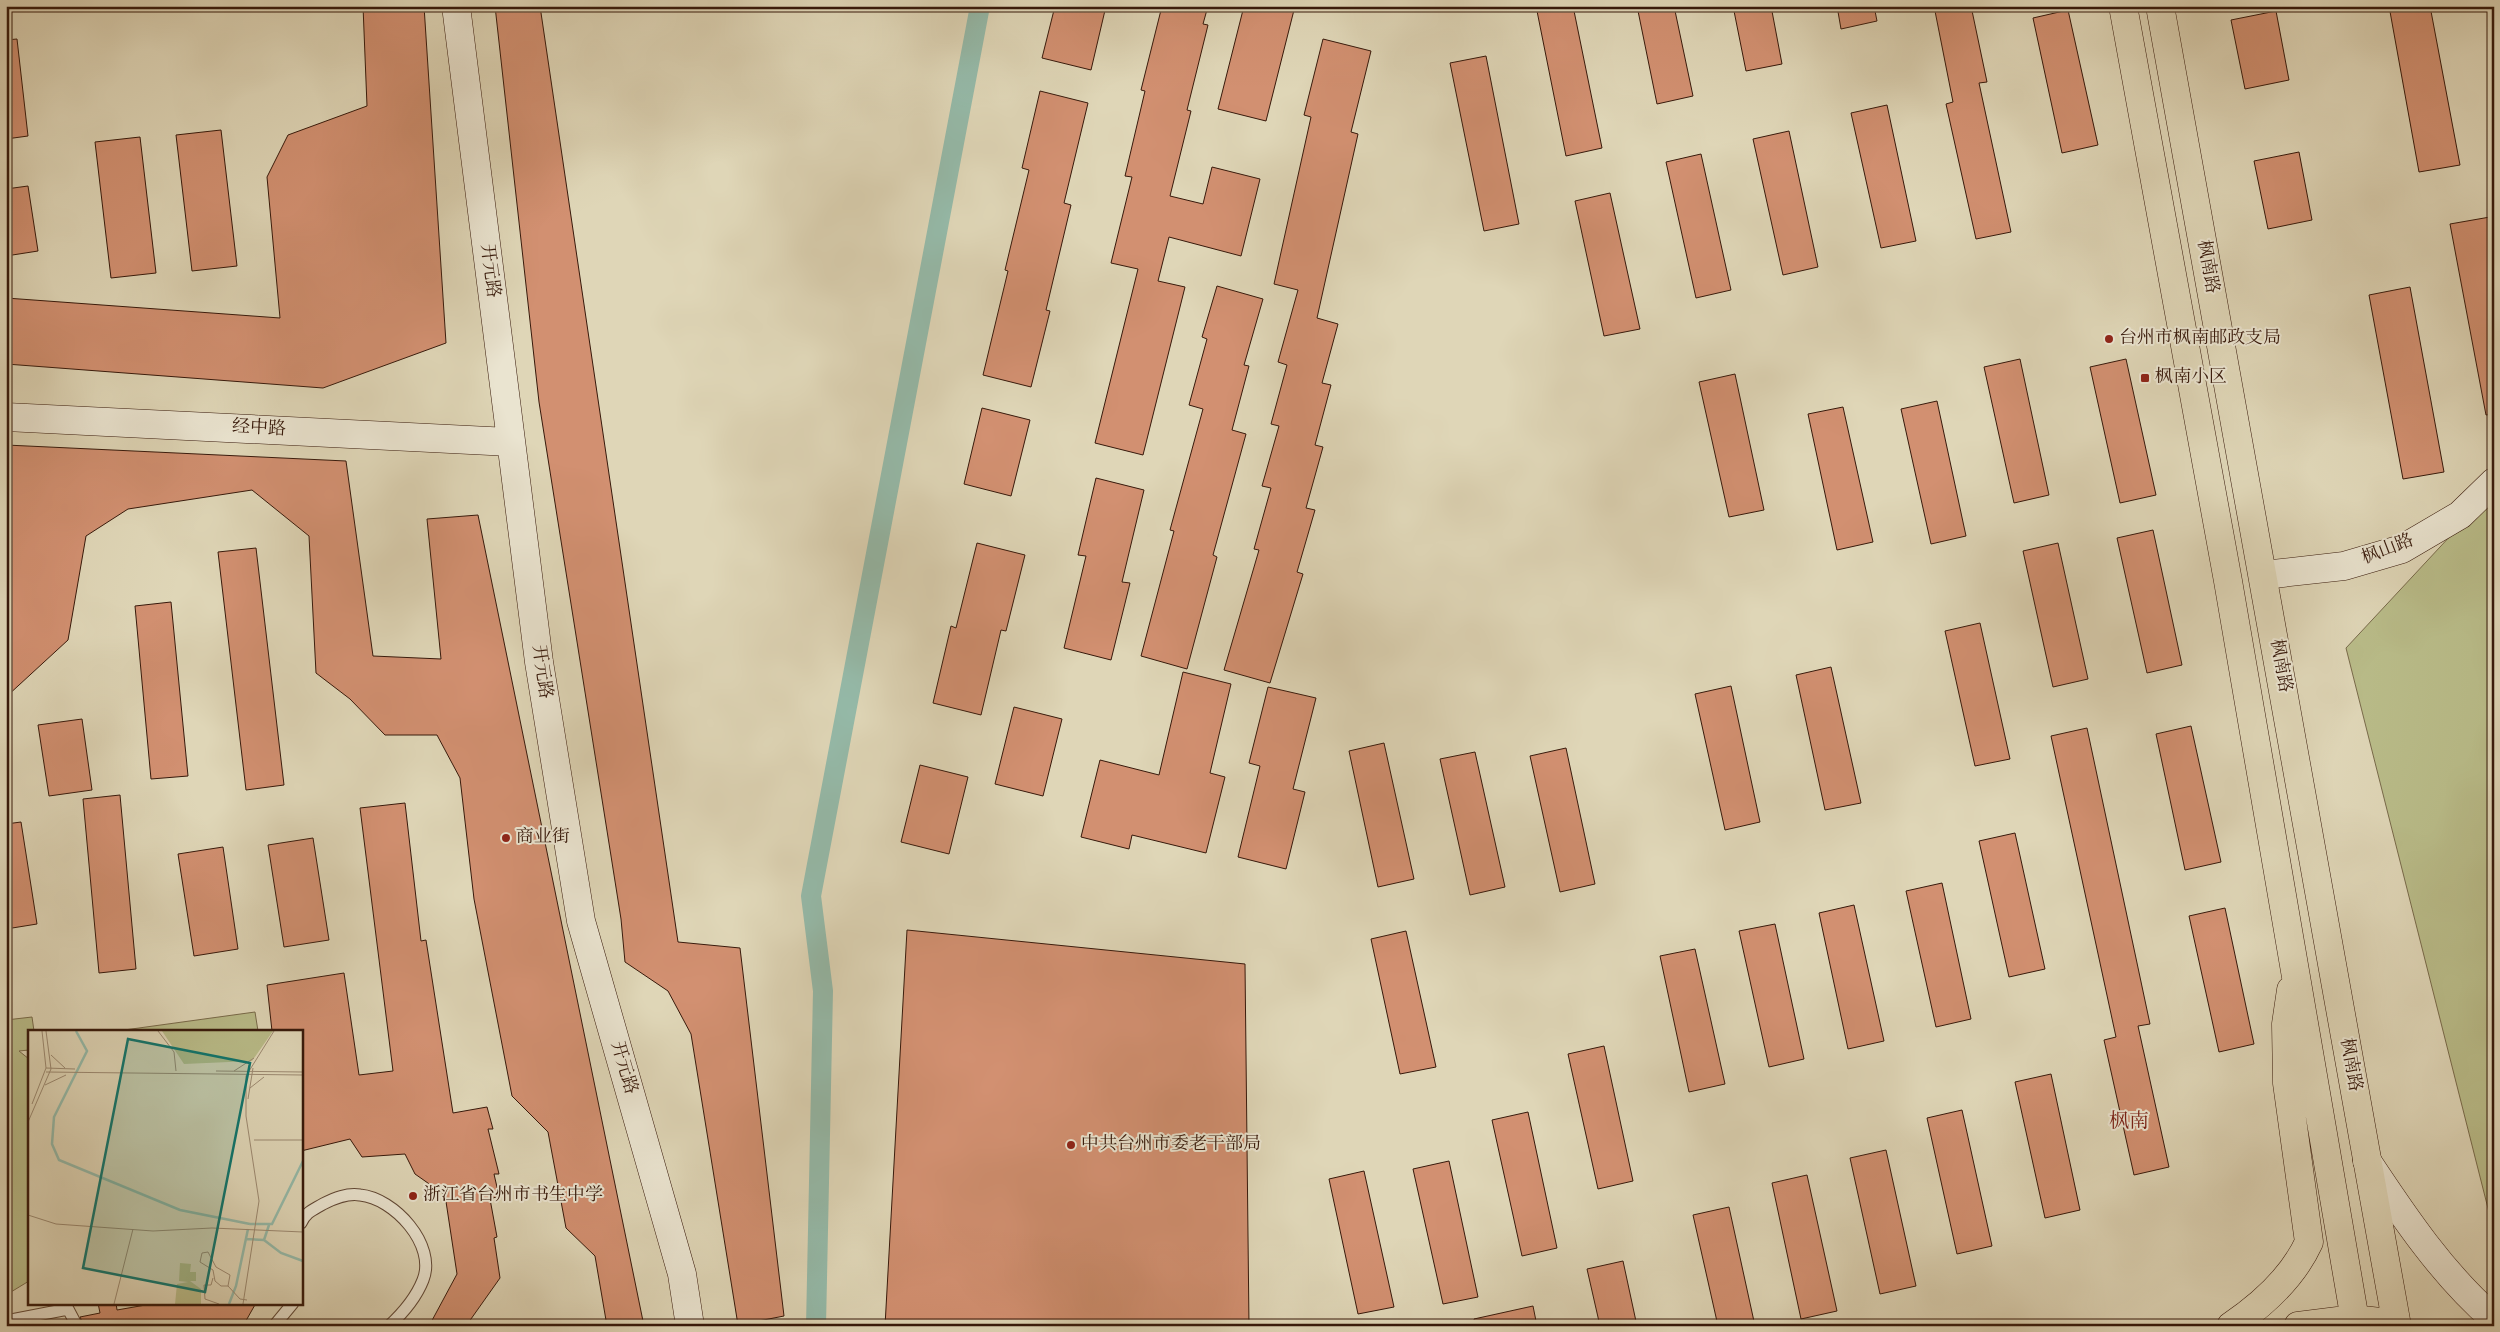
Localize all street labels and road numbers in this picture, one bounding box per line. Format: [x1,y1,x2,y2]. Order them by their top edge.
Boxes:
street label: 枫南路 [2190,238,2224,296]
street label: 开元路 [473,243,505,299]
street label: 经中路 [231,415,287,443]
street label: 枫山路 [2358,528,2418,572]
street label: 枫南路 [2263,637,2297,695]
street label: 开元路 [524,643,558,701]
street label: 枫南路 [2333,1036,2367,1094]
street label: 开元路 [603,1038,643,1098]

